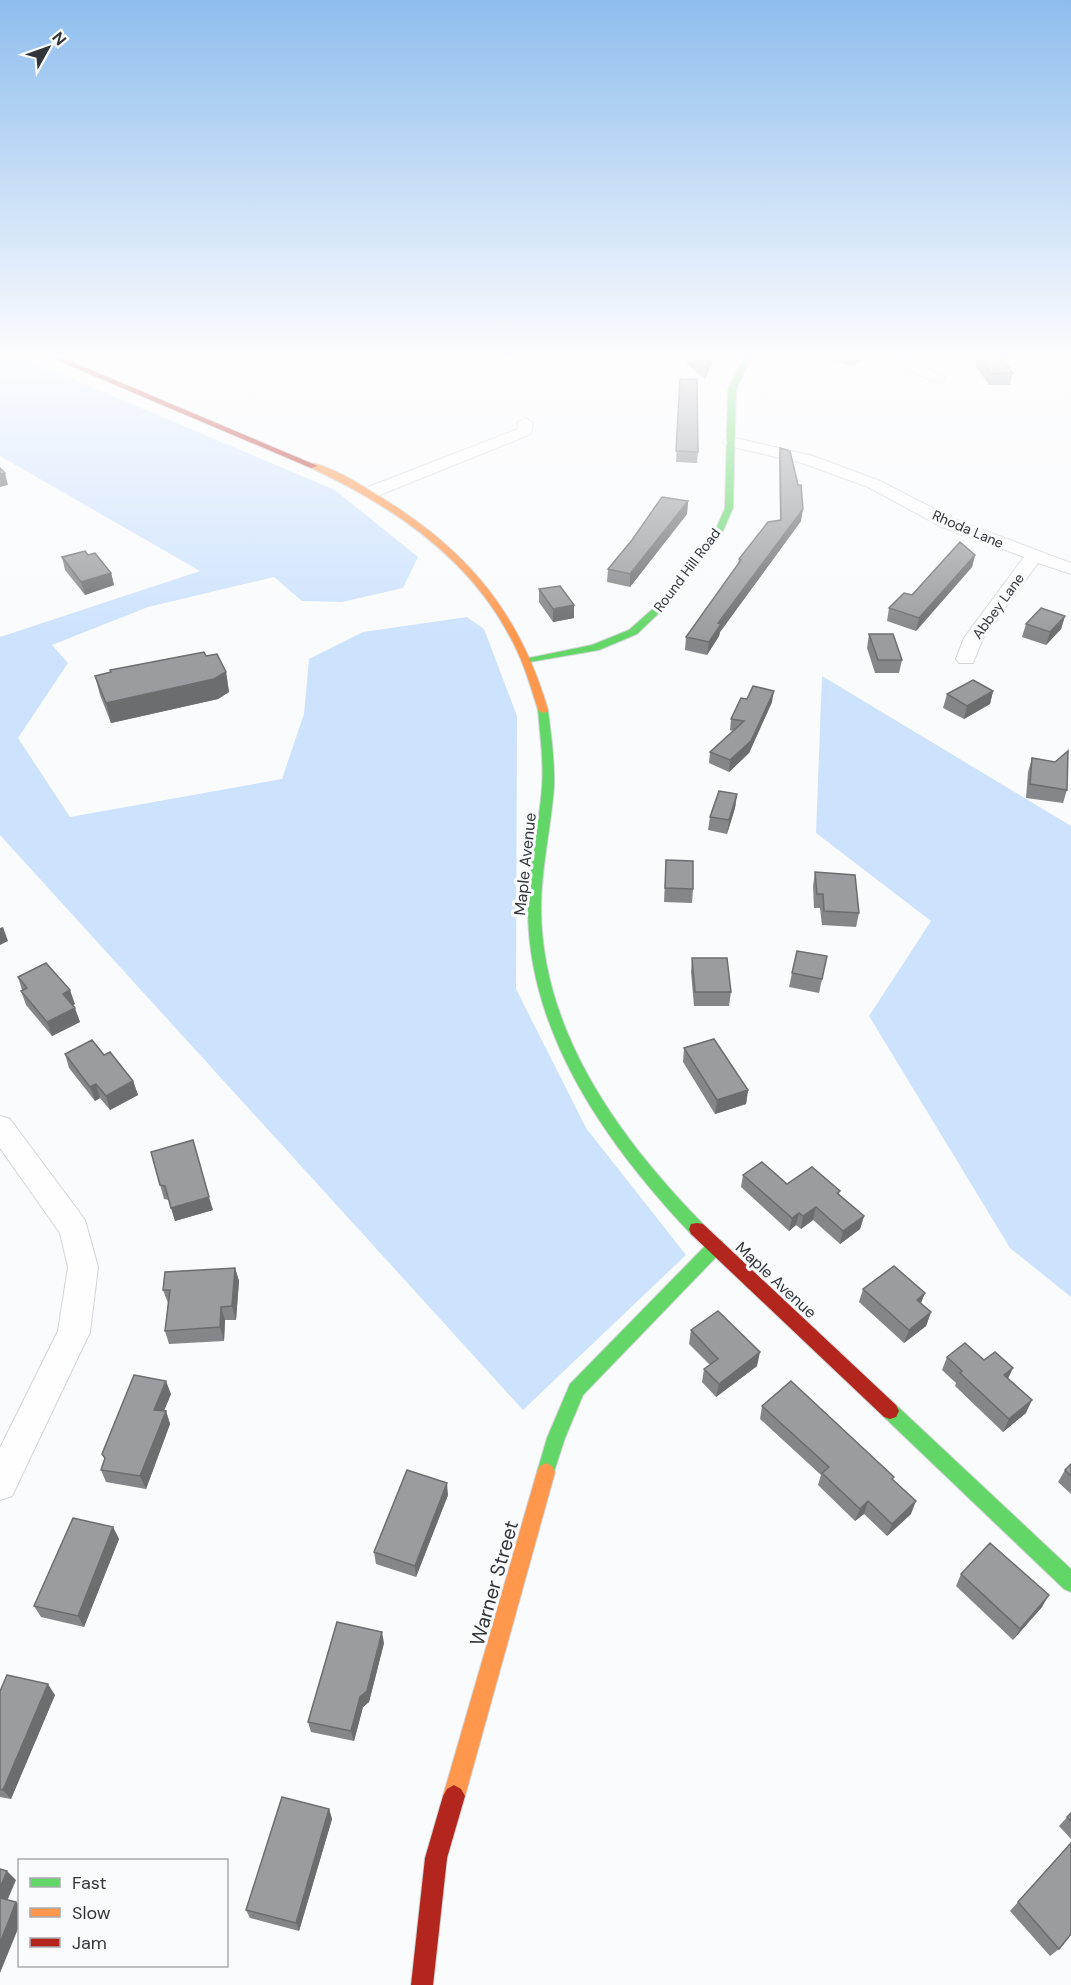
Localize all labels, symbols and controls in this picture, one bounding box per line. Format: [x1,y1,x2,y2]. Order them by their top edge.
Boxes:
north arrow [18,18,78,78]
text: N [47,27,71,50]
street label: Rhoda Lane [930,506,1006,552]
street label: Round Hill Road [650,525,724,615]
street label: Abbey Lane [968,570,1028,642]
street label: Maple Avenue [509,811,541,917]
street label: Maple Avenue [731,1237,821,1323]
street label: Warner Street [464,1517,524,1649]
legend [18,1859,228,1967]
text: Fast [72,1871,107,1895]
text: Slow [72,1901,111,1925]
text: Jam [72,1931,107,1955]

